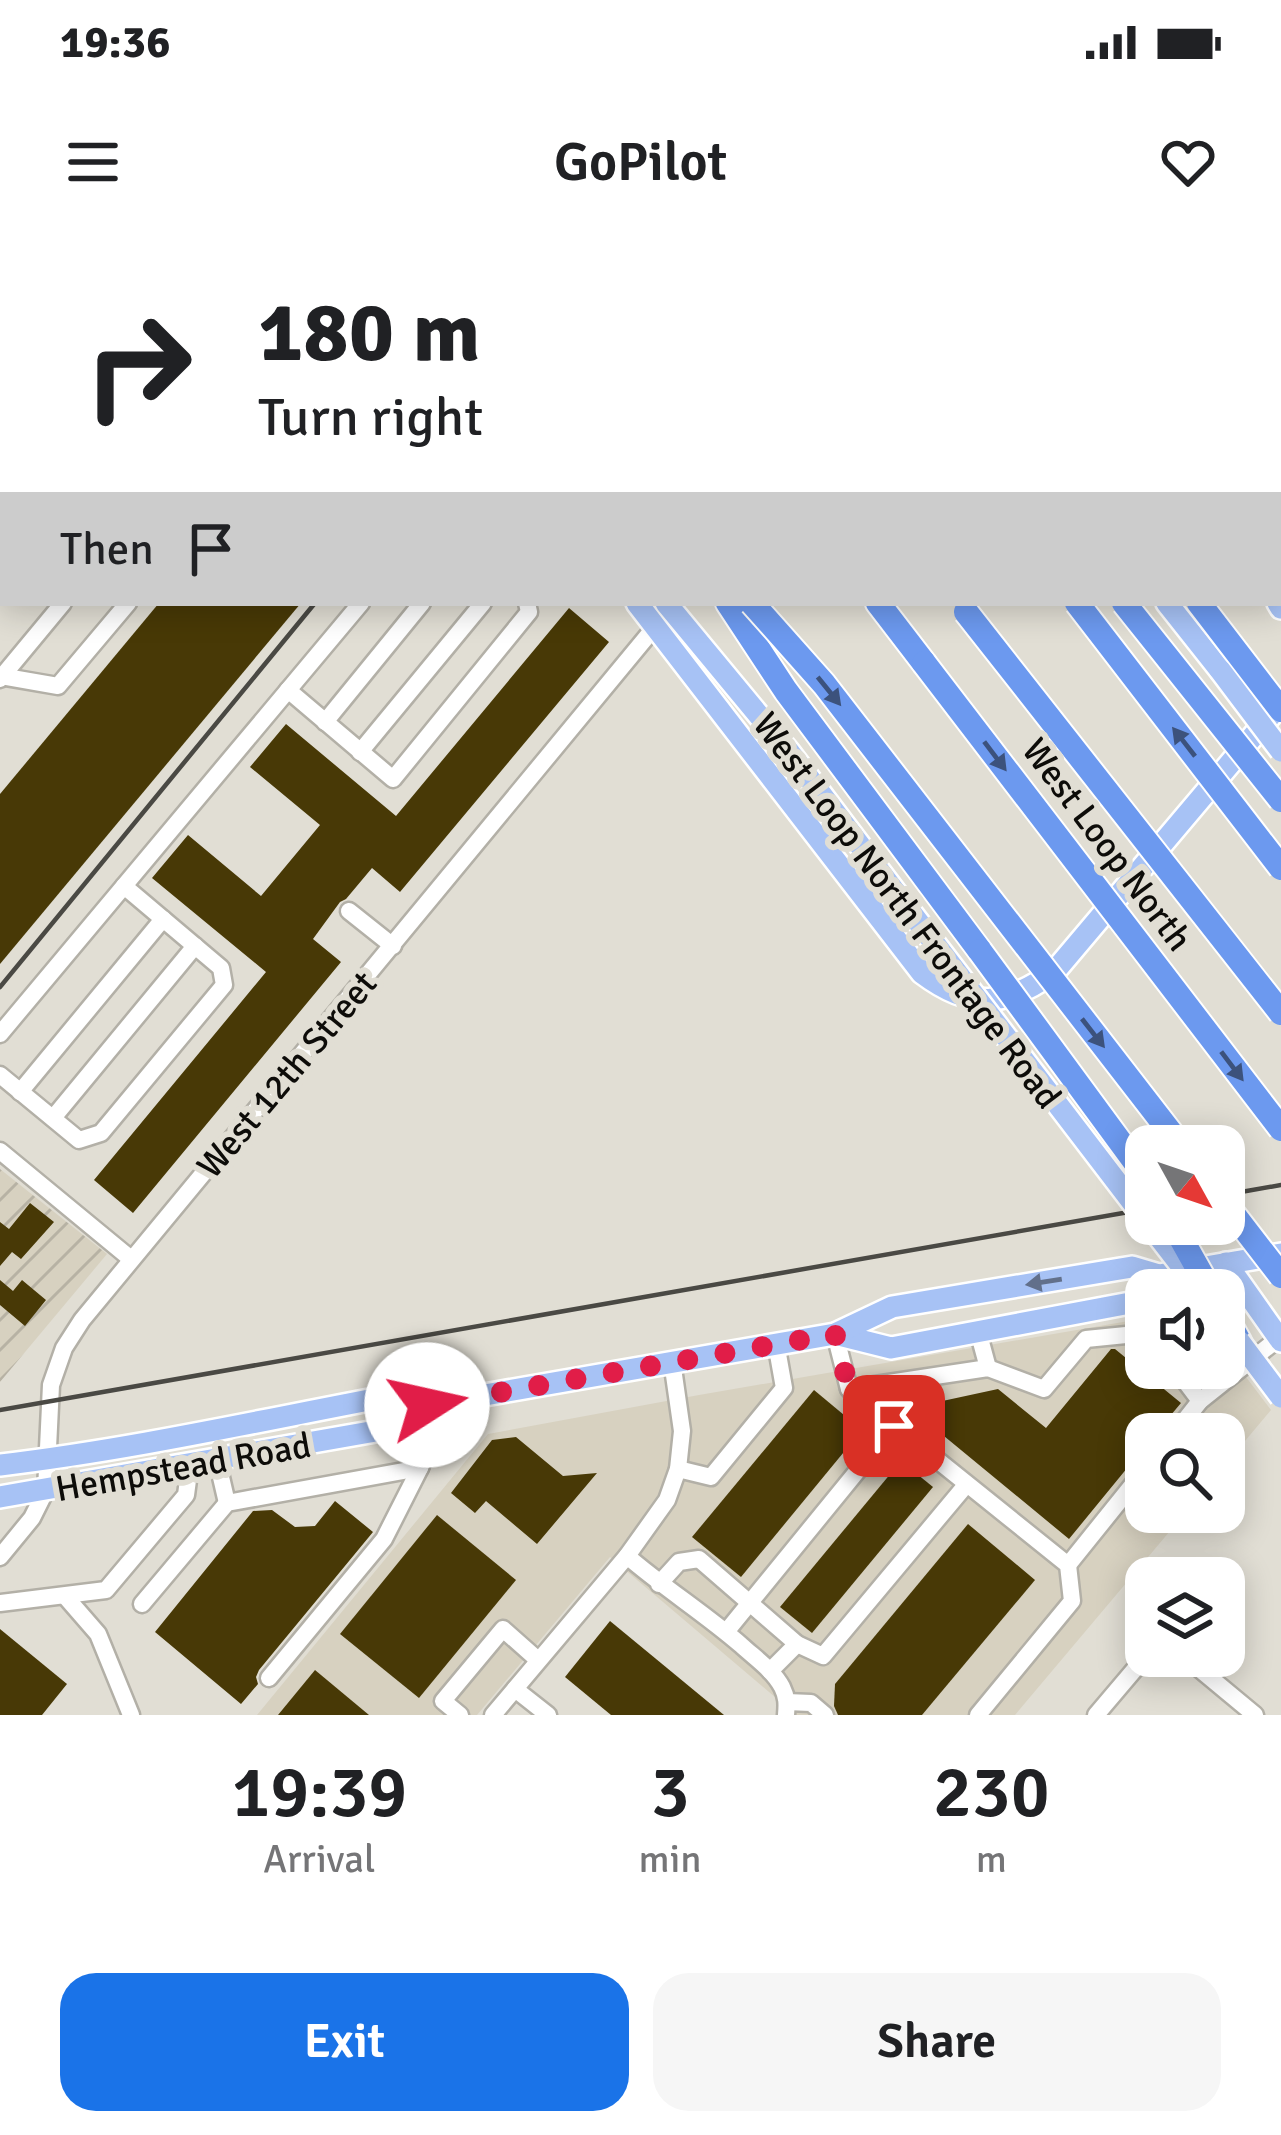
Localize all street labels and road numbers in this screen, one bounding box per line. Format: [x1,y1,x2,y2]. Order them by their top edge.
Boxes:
street label: West Loop North Frontage Road [743,704,1071,1118]
street label: West Loop North [1012,729,1202,960]
street label: West 12th Street [188,962,387,1188]
street label: Hempstead Road [52,1423,314,1512]

